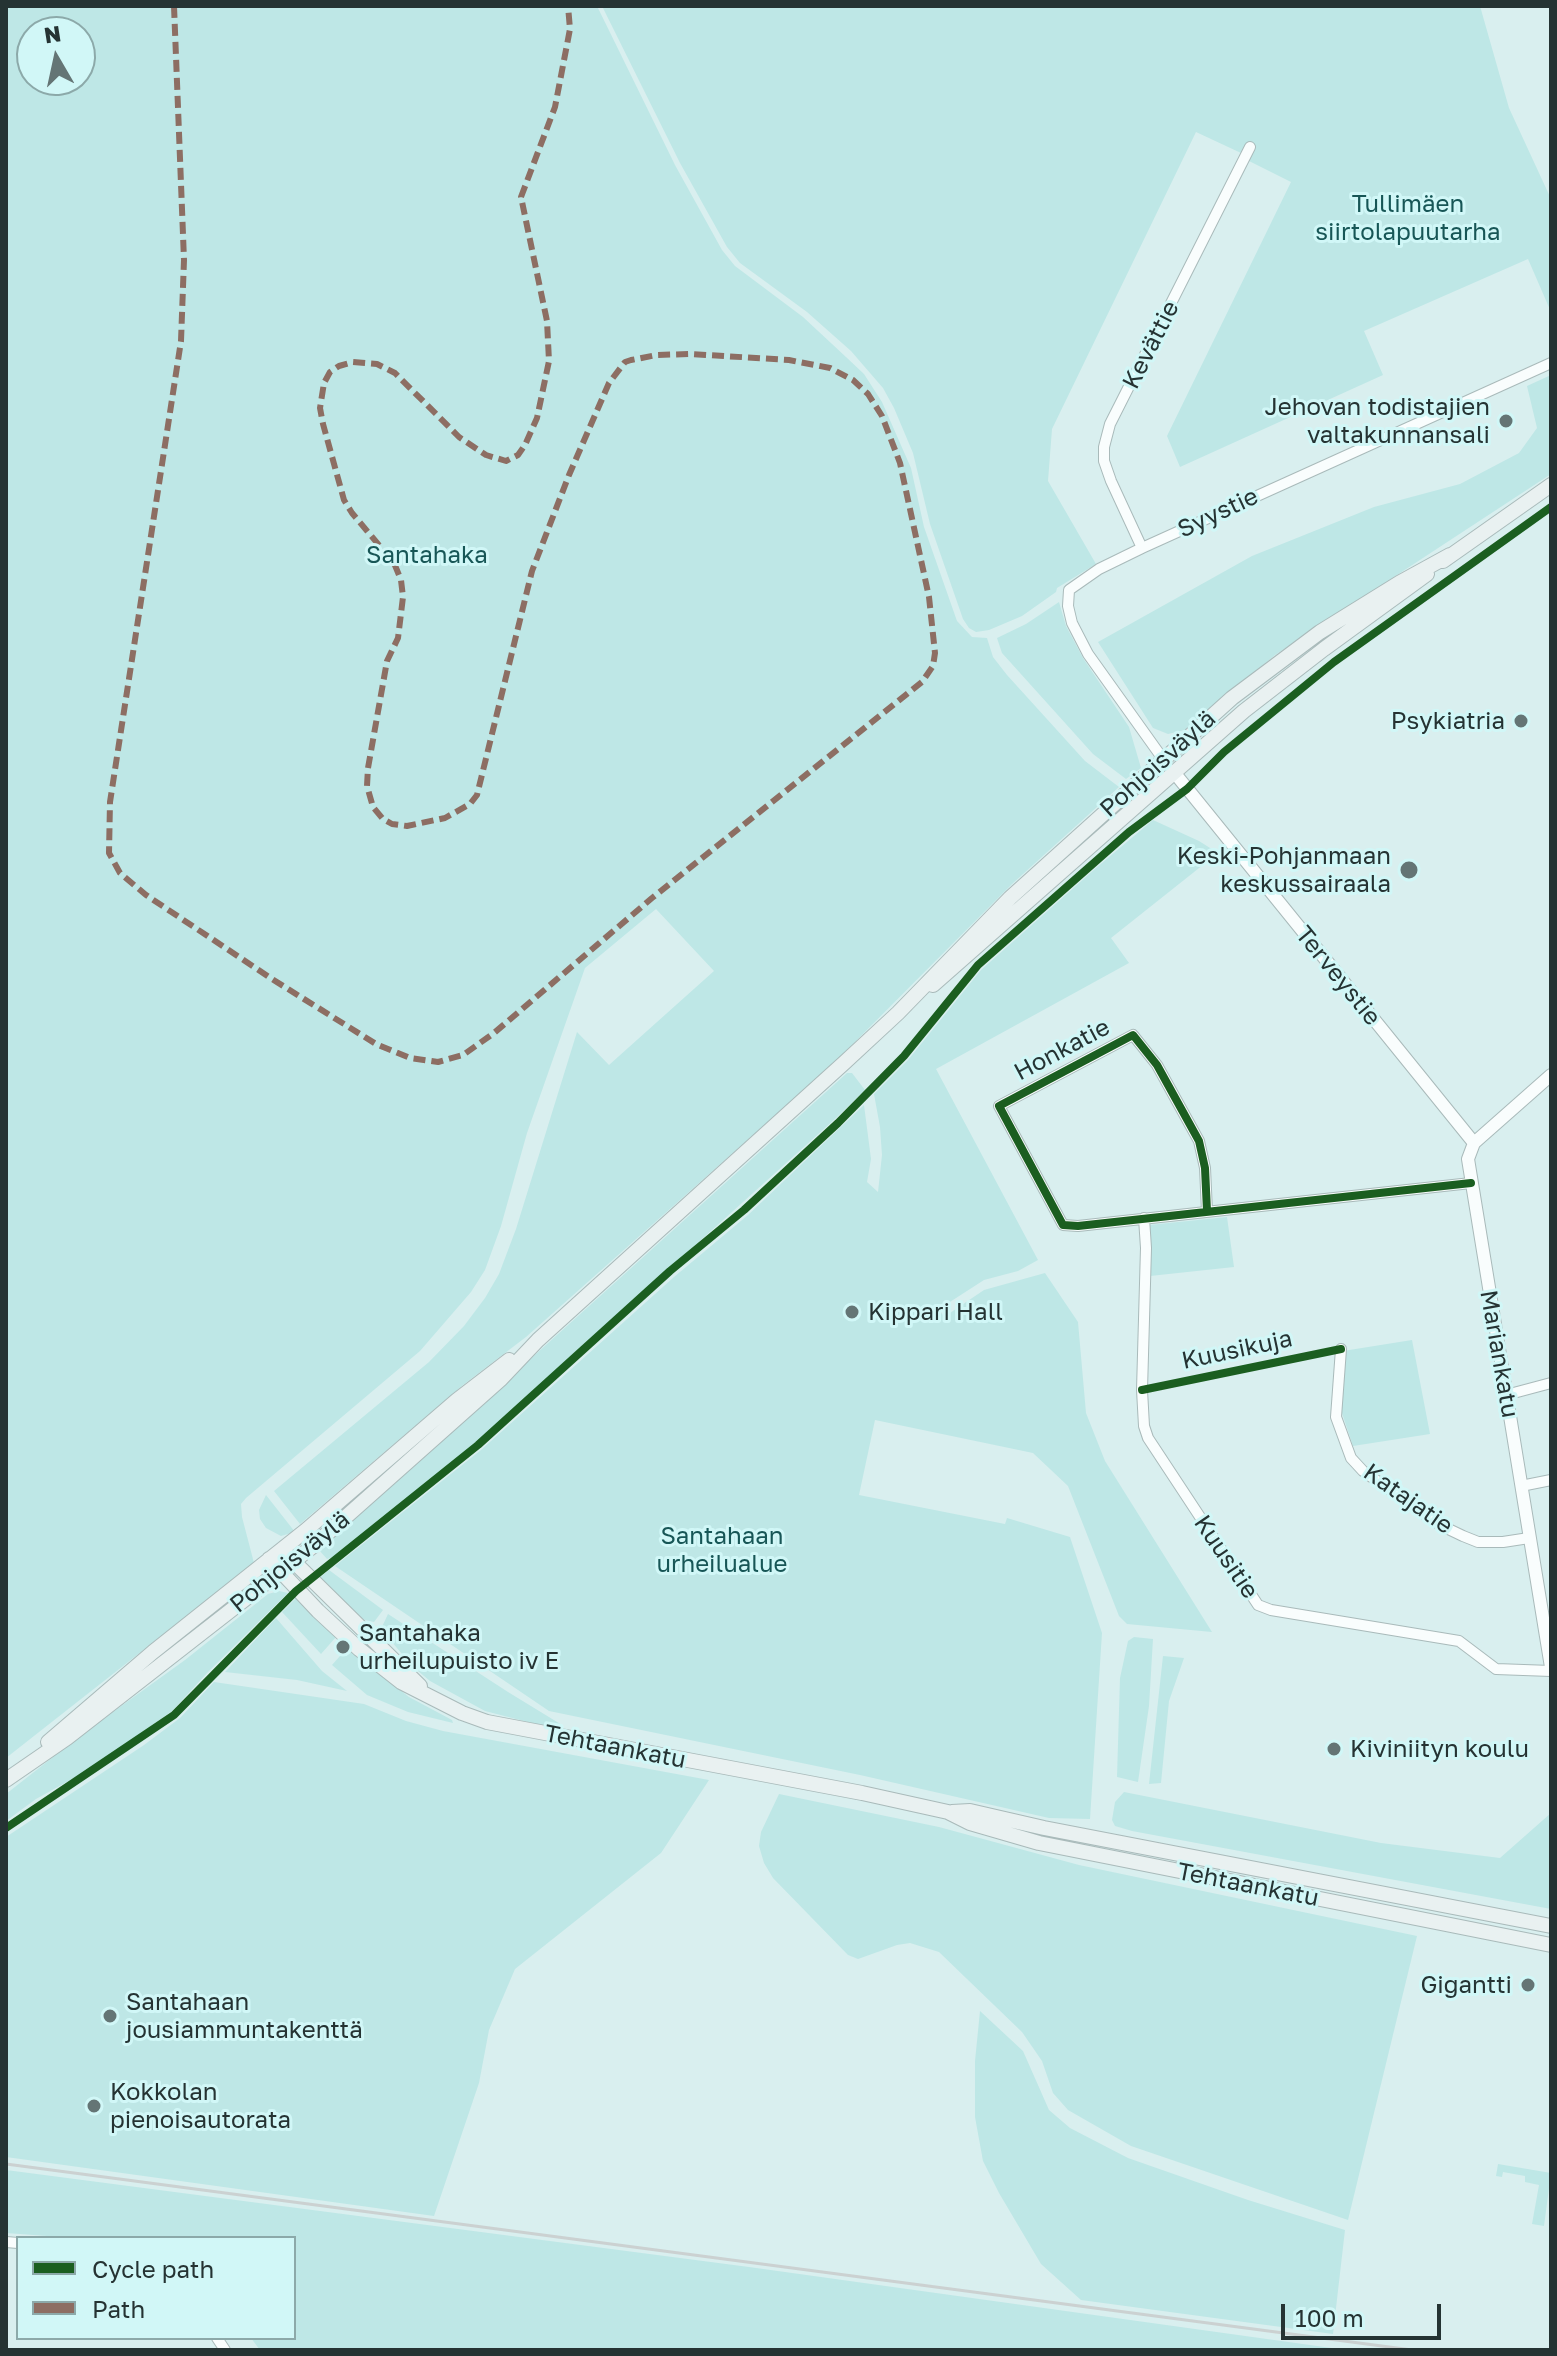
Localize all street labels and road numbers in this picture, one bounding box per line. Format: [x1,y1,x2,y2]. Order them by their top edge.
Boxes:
street label: Kevättie [1117,296,1185,394]
street label: Syystie [1173,482,1263,544]
street label: Pohjoisväylä [1094,705,1222,823]
street label: Terveystie [1289,921,1387,1031]
street label: Honkatie [1009,1013,1115,1087]
street label: Mariankatu [1474,1288,1524,1420]
street label: Kuusikuja [1179,1324,1295,1376]
street label: Katajatie [1358,1458,1458,1540]
street label: Pohjoisväylä [224,1505,356,1619]
street label: Kuusitie [1188,1510,1264,1604]
street label: Tehtaankatu [542,1719,688,1775]
street label: Tehtaankatu [1175,1857,1321,1913]

